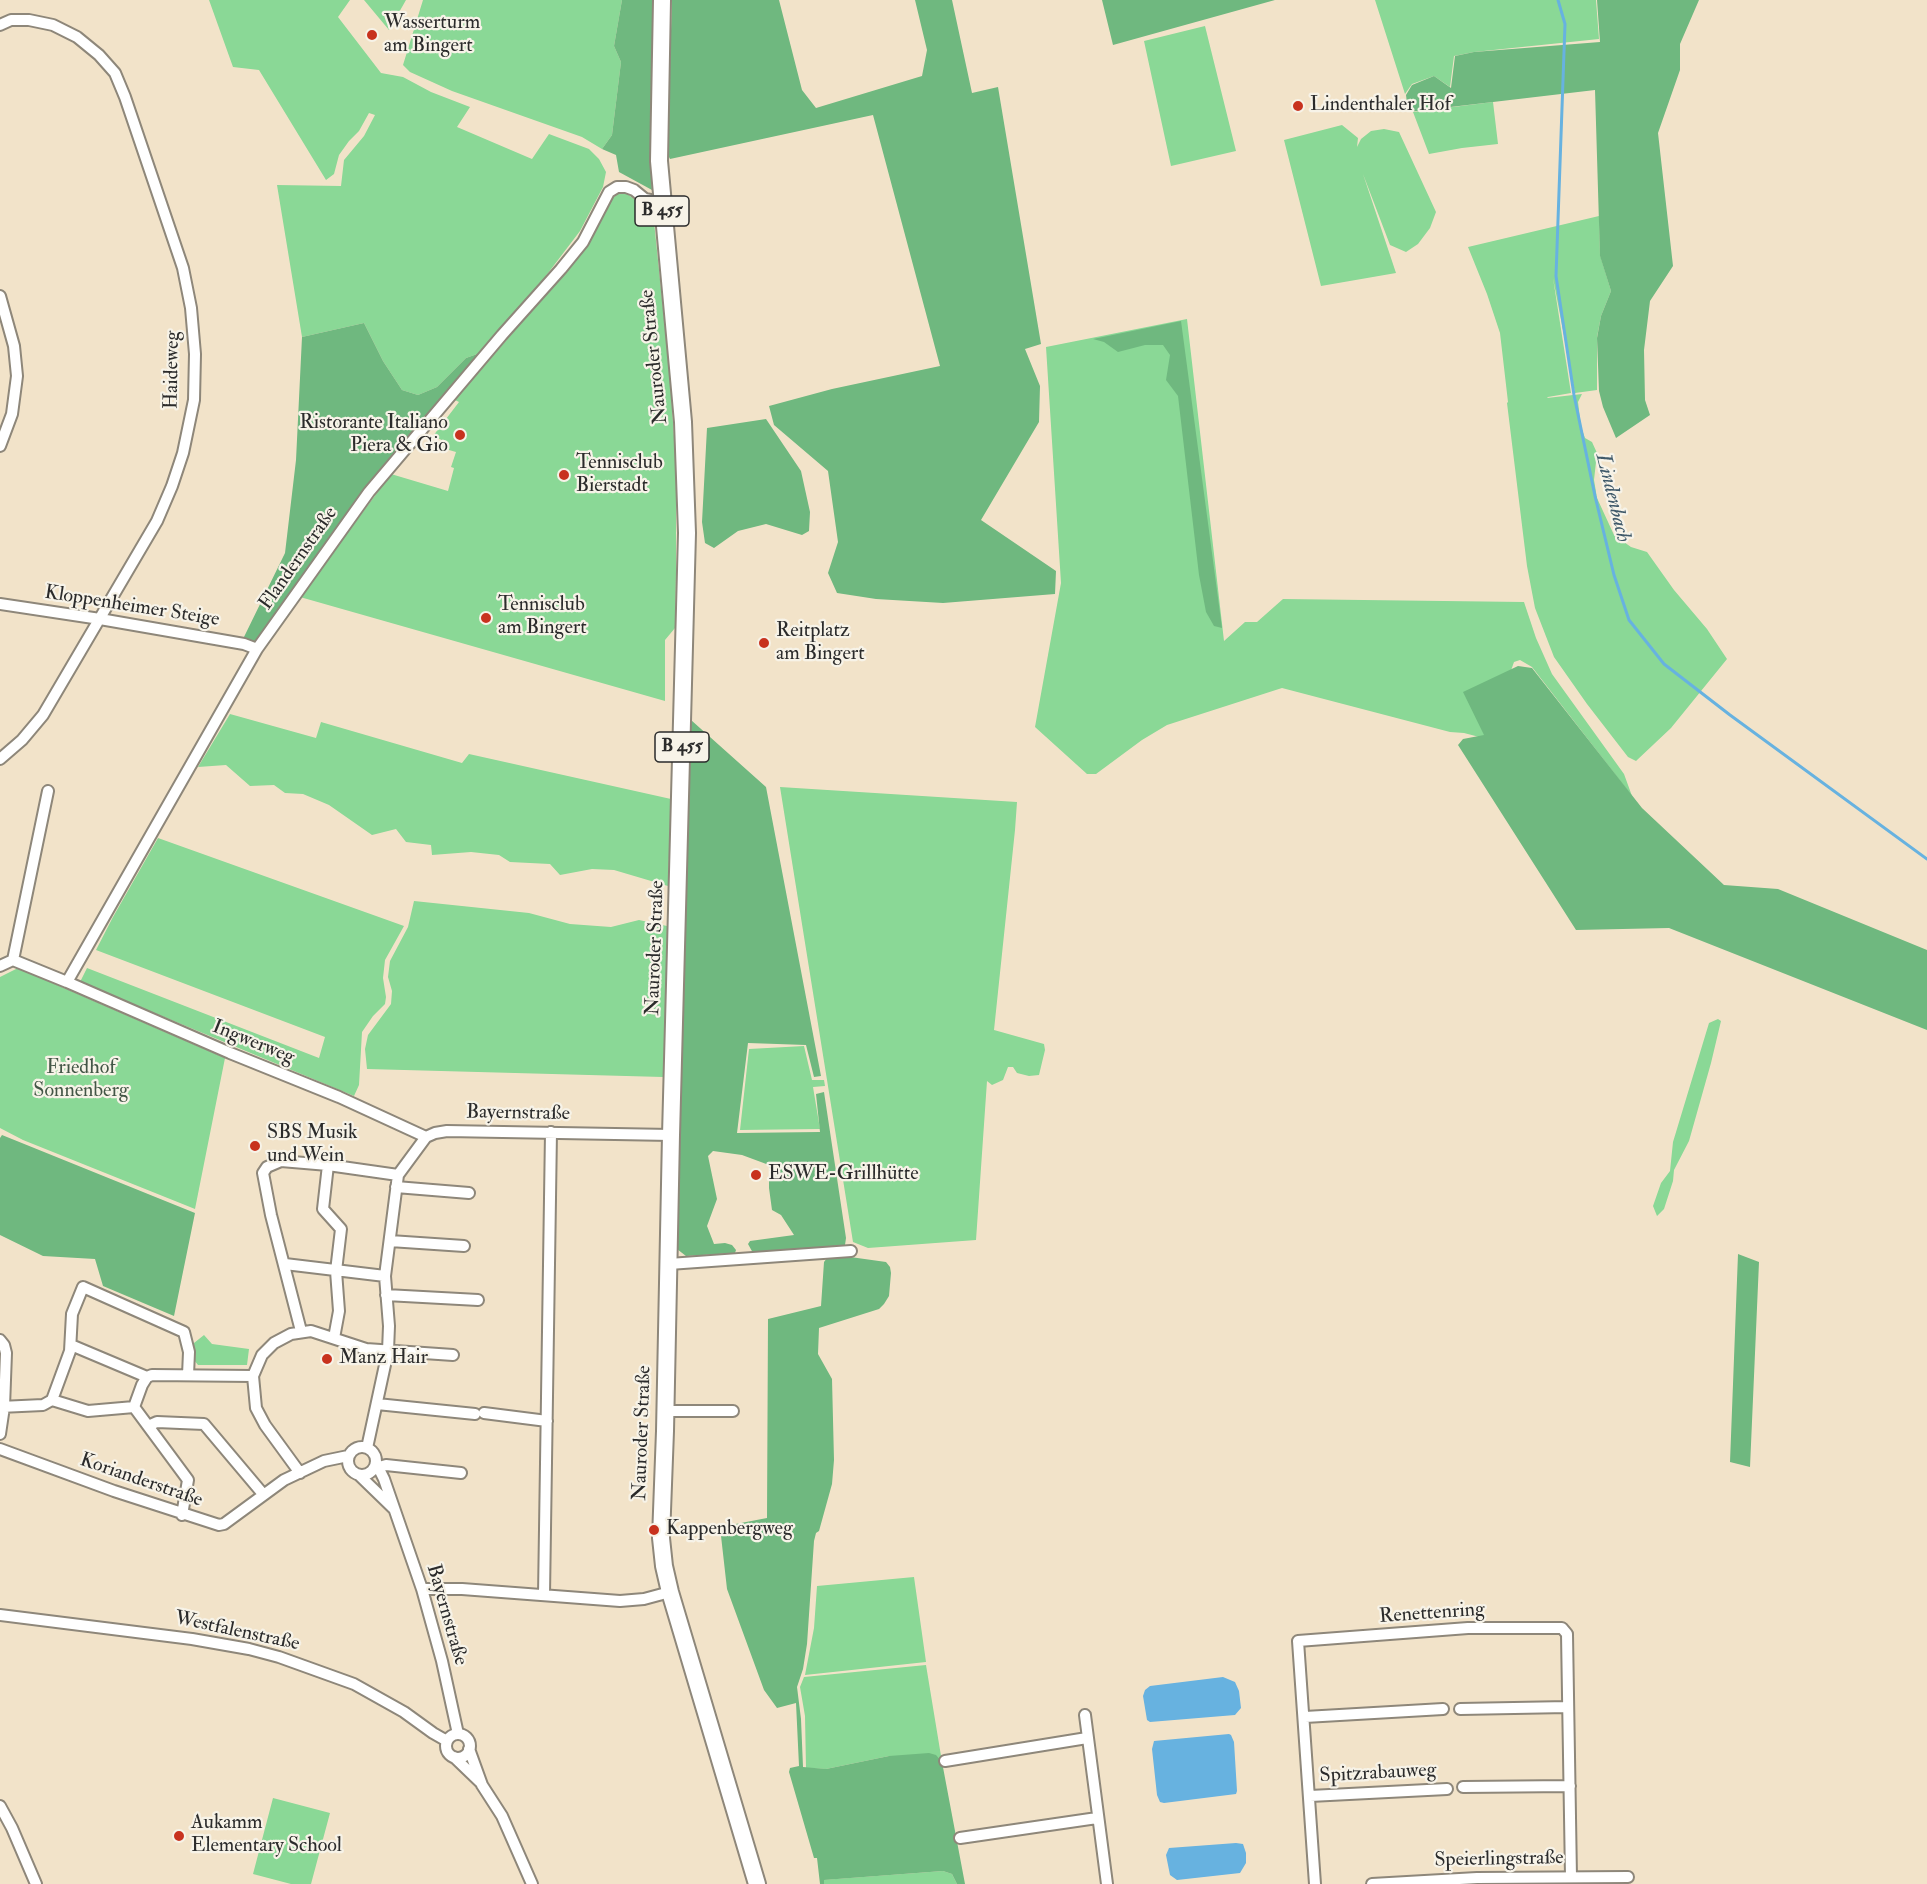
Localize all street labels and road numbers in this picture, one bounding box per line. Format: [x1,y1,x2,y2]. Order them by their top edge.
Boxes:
road number: B 455 [635,196,689,226]
street label: Nauroder Straße [636,288,674,426]
street label: Haideweg [160,331,186,409]
street label: Flandernstraße [255,503,343,615]
street label: Kloppenheimer Steige [43,581,221,633]
road number: B 455 [655,732,709,762]
street label: Nauroder Straße [642,880,670,1016]
street label: Ingwerweg [208,1016,298,1070]
street label: Bayernstraße [466,1101,570,1127]
street label: Nauroder Straße [629,1365,657,1501]
street label: Korianderstraße [76,1449,206,1513]
street label: Bayernstraße [420,1562,472,1668]
street label: Renettenring [1378,1598,1486,1630]
street label: Westfalenstraße [172,1607,302,1657]
street label: Spitzrabauweg [1319,1759,1437,1789]
street label: Speierlingstraße [1434,1847,1564,1873]

